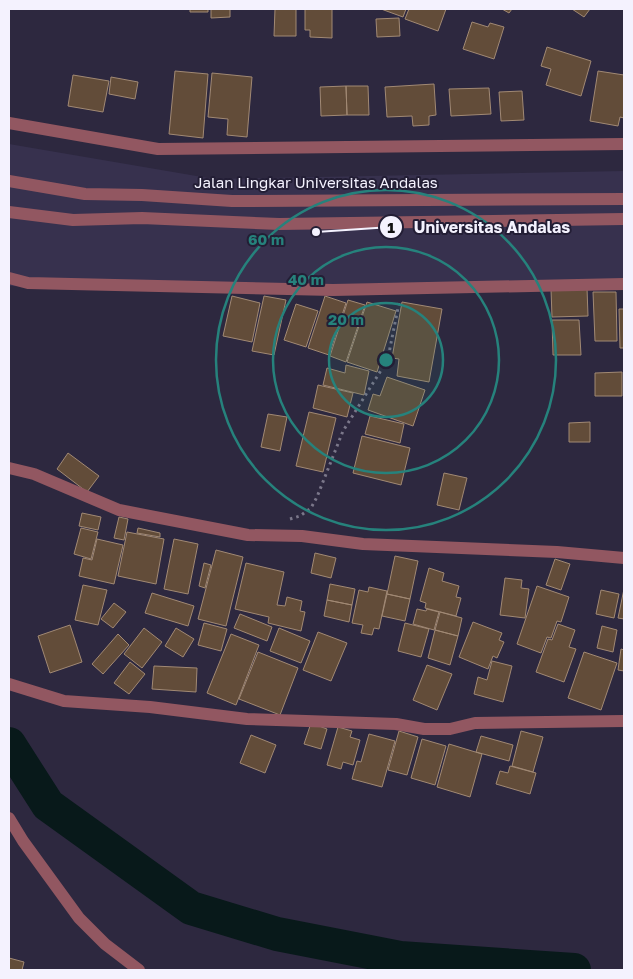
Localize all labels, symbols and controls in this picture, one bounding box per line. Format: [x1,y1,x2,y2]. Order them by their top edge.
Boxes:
street label: Jalan Lingkar Universitas Andalas [194,173,438,191]
callout: Universitas Andalas [379,212,580,243]
text: Universitas Andalas [414,217,570,237]
text: 1 [387,218,395,236]
text: 60 m [248,230,284,248]
text: 40 m [288,270,324,288]
text: 20 m [328,310,364,328]
centre of rings [377,351,395,369]

